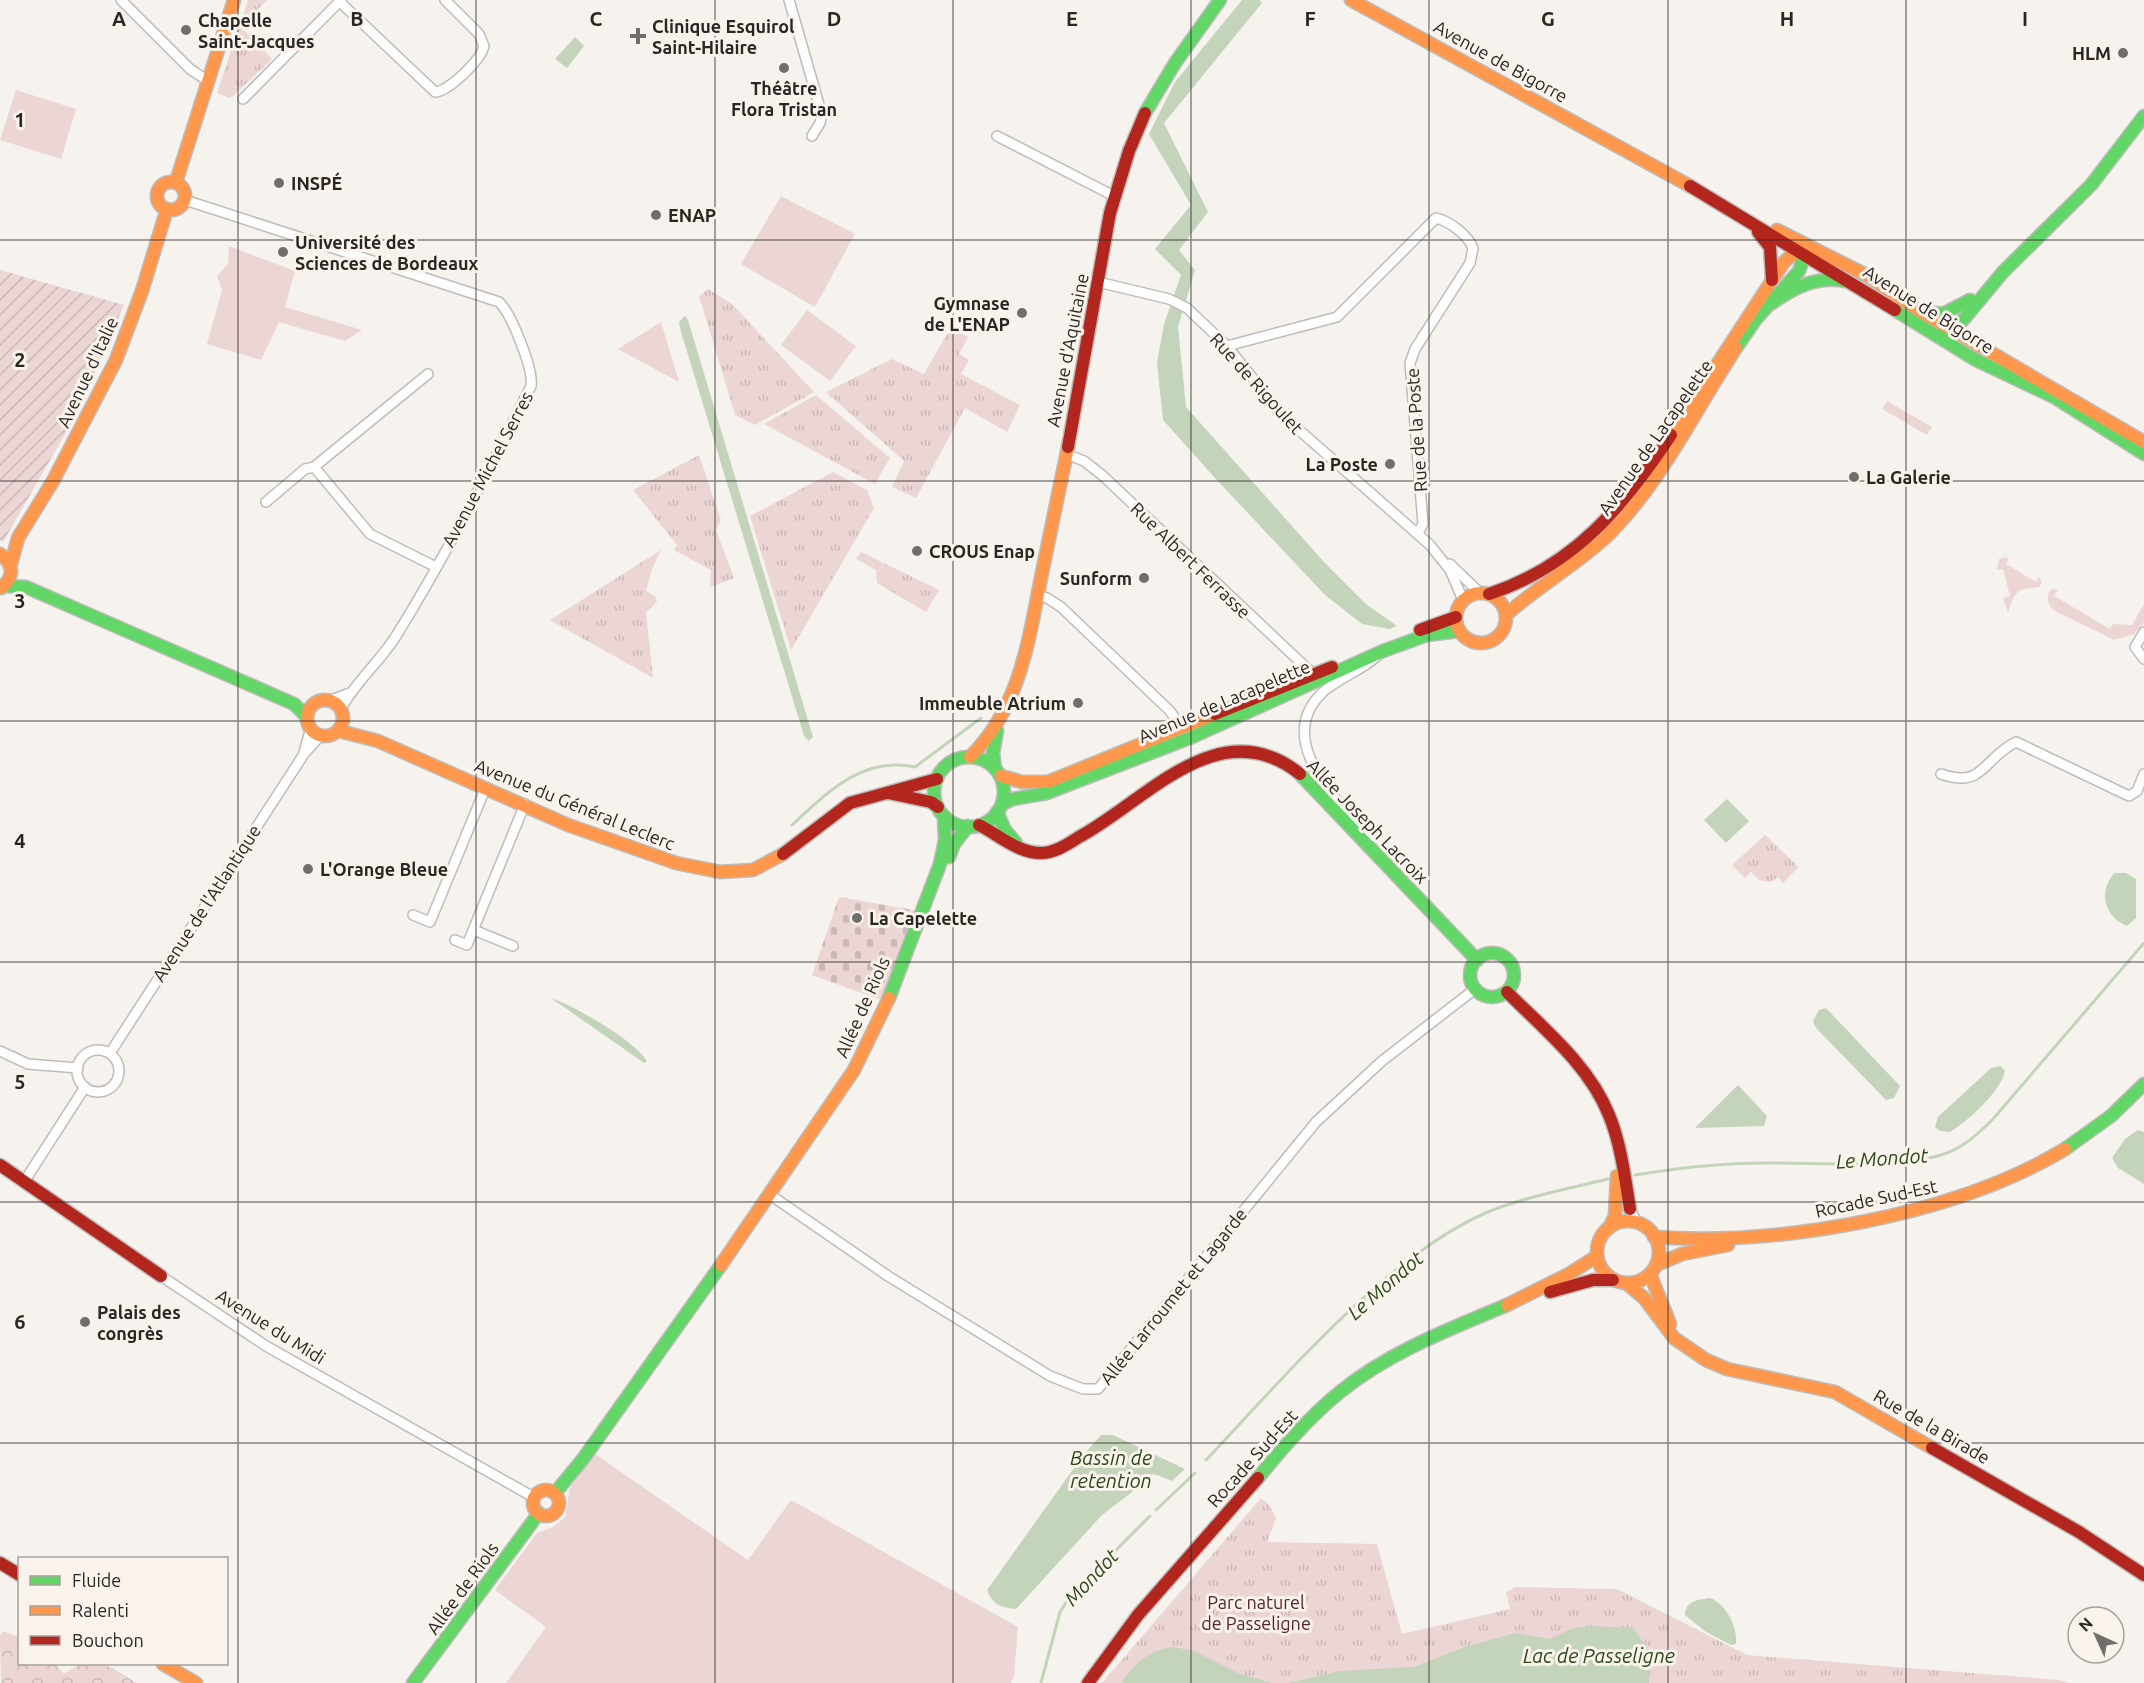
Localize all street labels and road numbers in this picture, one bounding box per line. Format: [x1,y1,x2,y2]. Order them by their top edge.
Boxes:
street label: Avenue de Bigorre [1431,16,1571,106]
street label: Avenue de Bigorre [1860,261,1998,357]
street label: Avenue d'Aquitaine [1042,271,1092,429]
street label: Avenue d'Italie [53,314,121,430]
street label: Rue de Rigoulet [1207,329,1307,437]
street label: Avenue de Lacapelette [1594,356,1716,518]
street label: Rue de la Poste [1402,367,1430,493]
street label: Avenue Michel Serres [438,388,537,550]
street label: Rue Albert Ferrasse [1127,498,1255,622]
street label: Avenue de Lacapelette [1135,656,1313,746]
street label: Avenue du Général Leclerc [472,755,678,853]
street label: Allée Joseph Lacroix [1304,755,1432,887]
street label: Avenue de l'Atlantique [148,821,264,985]
street label: Allée de Riols [831,953,893,1061]
street label: Rocade Sud-Est [1813,1175,1939,1221]
street label: Allée Larroumet et Lagarde [1096,1204,1250,1388]
street label: Avenue du Midi [213,1284,329,1368]
street label: Rue de la Birade [1870,1385,1994,1467]
street label: Rocade Sud-Est [1203,1405,1301,1511]
street label: Allée de Riols [422,1538,502,1638]

